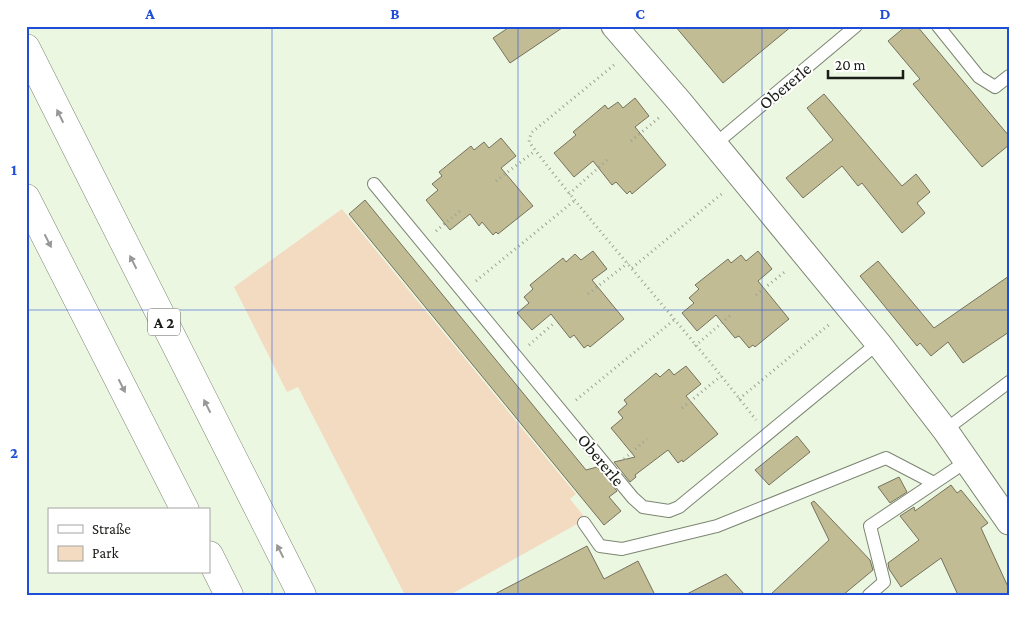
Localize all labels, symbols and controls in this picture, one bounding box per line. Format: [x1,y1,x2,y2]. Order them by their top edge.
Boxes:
text: A [144,5,155,22]
text: B [390,5,400,22]
text: C [635,5,645,22]
text: D [879,5,891,22]
scale bar [828,48,902,80]
text: 20 m [835,57,866,73]
street label: Obererle [755,58,815,114]
one-way arrow [56,109,64,124]
text: 1 [11,161,17,178]
one-way arrow [44,234,52,249]
one-way arrow [129,254,137,269]
road number: A 2 [148,308,180,336]
one-way arrow [118,379,126,393]
one-way arrow [203,399,211,414]
street label: Obererle [573,430,629,490]
text: 2 [10,444,18,461]
legend [48,508,210,574]
text: Straße [92,521,131,537]
one-way arrow [276,544,284,558]
text: Park [92,545,119,561]

